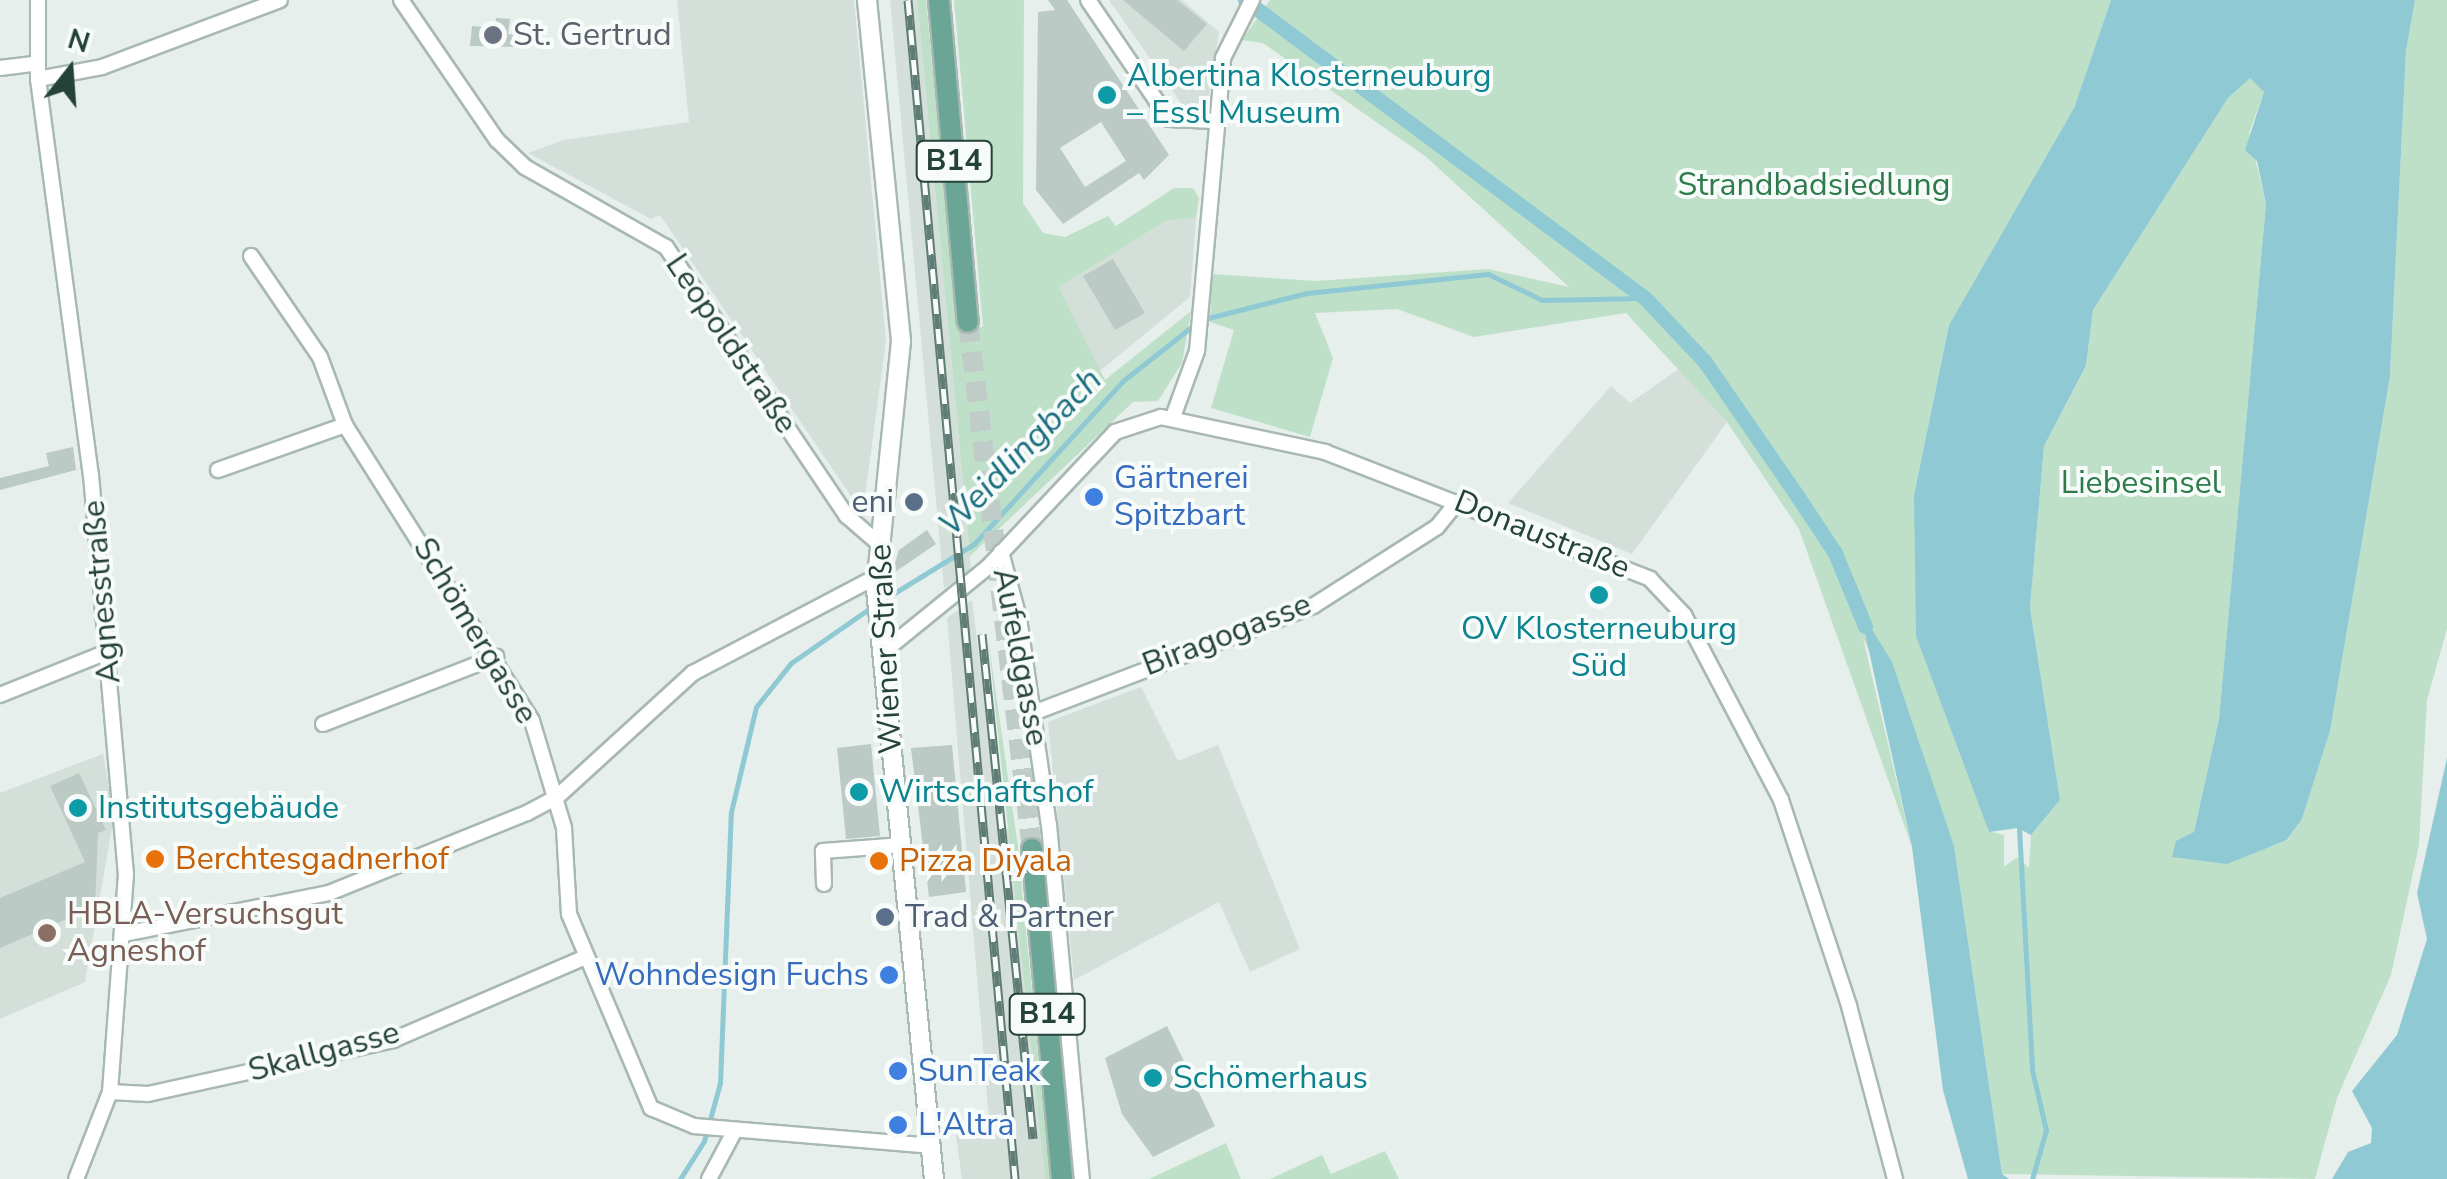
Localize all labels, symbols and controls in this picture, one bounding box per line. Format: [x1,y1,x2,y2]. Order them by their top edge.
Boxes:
place label: St. Gertrud [513,16,672,54]
north arrow [20,20,120,120]
text: N [63,20,94,63]
marker: St. Gertrud [482,24,504,46]
place label: Albertina Klosterneuburg – Essl Museum [1127,58,1491,133]
marker: Albertina Klosterneuburg – Essl Museum [1096,84,1118,106]
road number: B14 [914,136,994,186]
park label: Strandbadsiedlung [1677,166,1951,204]
street label: Leopoldstraße [657,247,805,441]
water label: Weidlingbach [929,359,1111,545]
place label: Gärtnerei Spitzbart [1114,460,1249,535]
park label: Liebesinsel [2061,464,2221,502]
street label: Donaustraße [1449,482,1635,588]
place label: eni [851,483,894,521]
marker: Gärtnerei Spitzbart [1083,486,1105,508]
marker: eni [903,491,925,513]
street label: Agnesstraße [75,499,129,685]
street label: Schömergasse [405,531,545,731]
street label: Wiener Straße [861,543,911,755]
street label: Aufeldgasse [984,565,1056,749]
marker: OV Klosterneuburg Süd [1588,584,1610,606]
street label: Biragogasse [1137,585,1317,685]
place label: OV Klosterneuburg Süd [1461,611,1737,686]
place label: Wirtschaftshof [879,773,1093,811]
marker: Wirtschaftshof [848,781,870,803]
place label: Institutsgebäude [98,789,339,827]
marker: Institutsgebäude [67,797,89,819]
place label: Berchtesgadnerhof [175,840,449,878]
place label: Pizza Diyala [899,842,1072,880]
marker: Berchtesgadnerhof [144,848,166,870]
marker: Pizza Diyala [868,850,890,872]
place label: HBLA-Versuchsgut Agneshof [67,896,343,971]
place label: Trad & Partner [905,898,1114,936]
marker: Trad & Partner [874,906,896,928]
marker: HBLA-Versuchsgut Agneshof [36,922,58,944]
place label: Wohndesign Fuchs [594,956,869,994]
marker: Wohndesign Fuchs [878,964,900,986]
road number: B14 [1007,989,1087,1039]
street label: Skallgasse [244,1013,404,1091]
place label: SunTeak [918,1052,1041,1090]
place label: Schömerhaus [1173,1059,1368,1097]
marker: SunTeak [887,1060,909,1082]
marker: Schömerhaus [1142,1067,1164,1089]
place label: L'Altra [918,1106,1014,1144]
marker: L'Altra [887,1114,909,1136]

